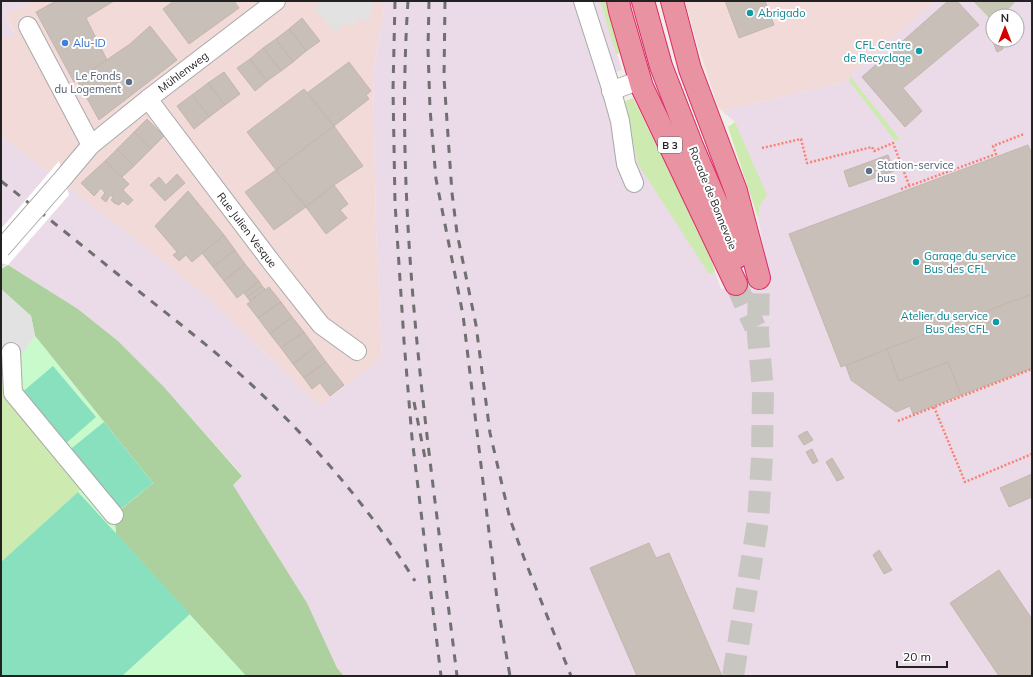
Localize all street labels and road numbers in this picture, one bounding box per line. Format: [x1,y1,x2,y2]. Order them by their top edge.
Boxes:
street label: Mühlenweg [155,49,211,95]
road number: B 3 [658,137,682,153]
street label: Rocade de Bonnevoie [686,144,740,252]
street label: Rue Julien Vesque [214,190,280,270]

